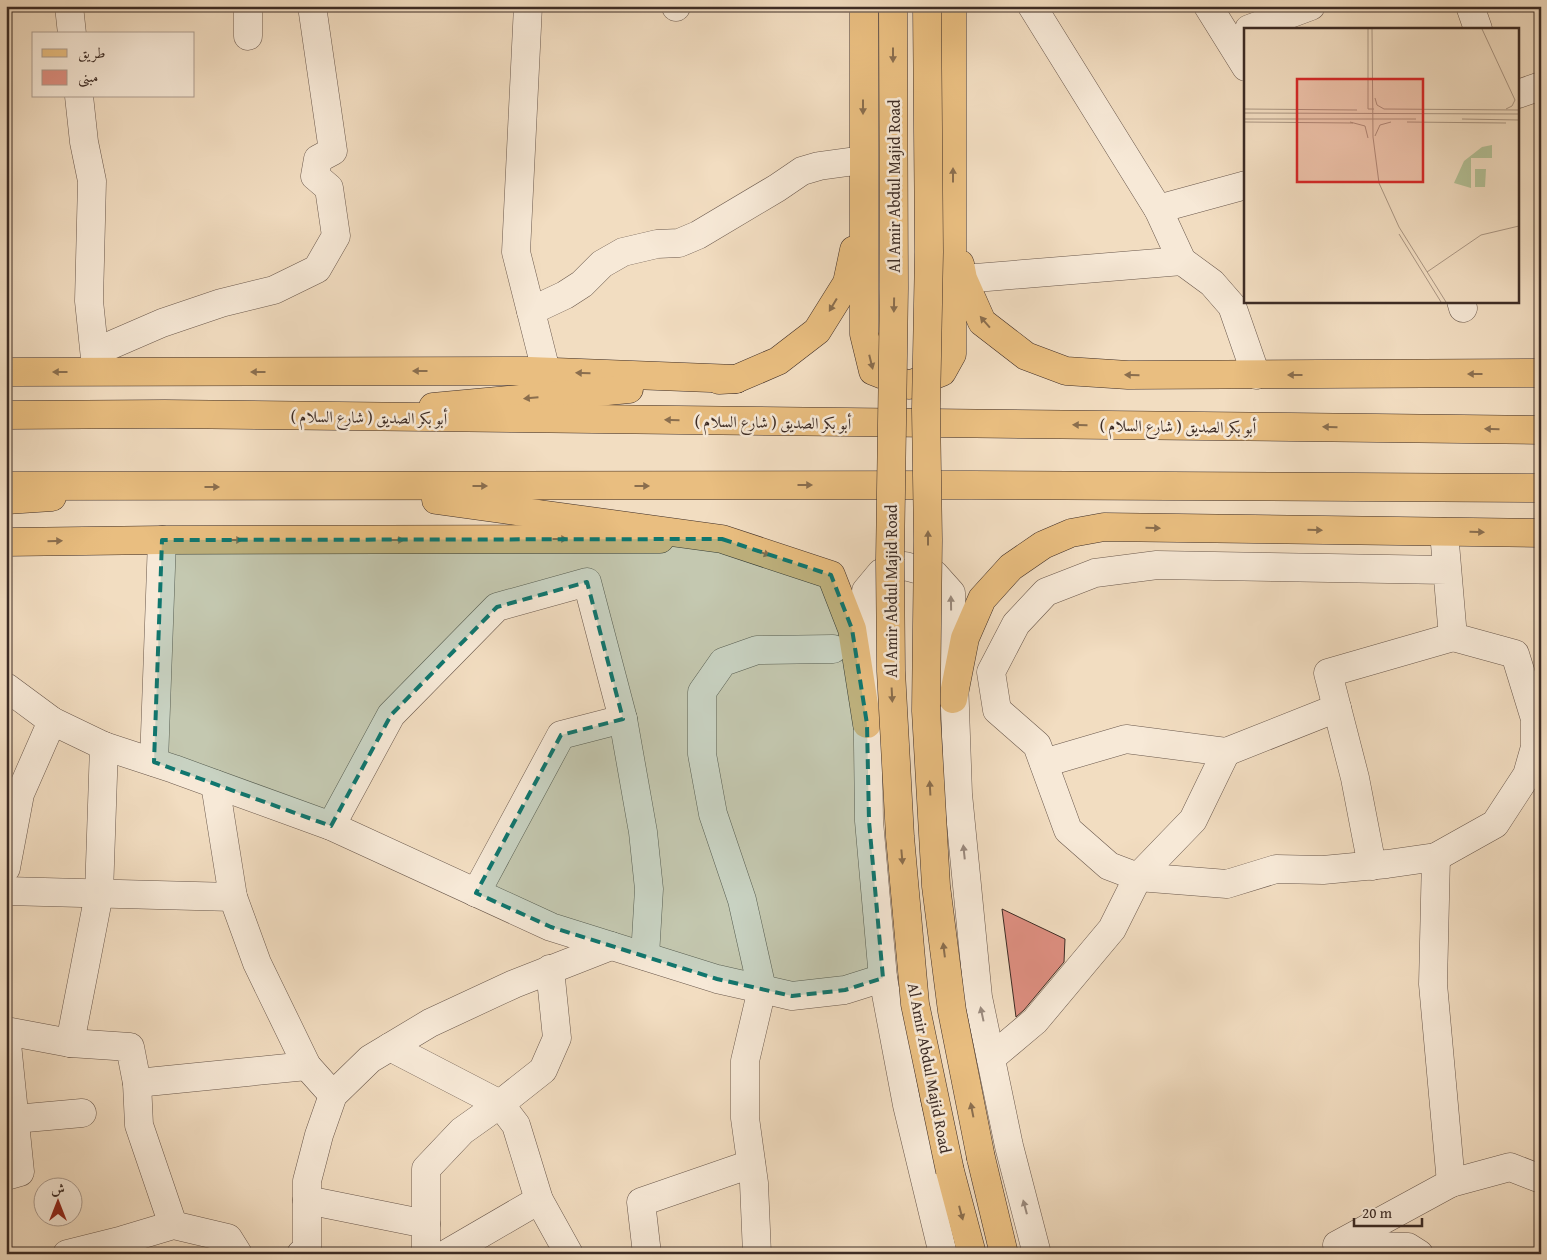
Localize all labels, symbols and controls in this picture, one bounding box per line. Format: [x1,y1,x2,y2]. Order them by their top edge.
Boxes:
inset map [1244,28,1520,302]
legend [32,32,195,98]
text: طريق [78,42,105,63]
one-way arrow [889,47,897,63]
text: مبنى [78,66,98,88]
street label: Al Amir Abdul Majid Road [882,99,906,273]
one-way arrow [859,100,867,116]
one-way arrow [949,167,957,183]
one-way arrow [890,297,898,313]
one-way arrow [828,299,837,312]
one-way arrow [980,316,991,328]
one-way arrow [867,355,875,370]
one-way arrow [412,367,428,375]
one-way arrow [52,368,68,376]
one-way arrow [250,368,266,376]
one-way arrow [575,368,591,376]
one-way arrow [1466,370,1482,378]
one-way arrow [1124,371,1140,379]
one-way arrow [1286,371,1302,379]
one-way arrow [523,394,539,402]
street label: ( شارع السلام ) أبو بكر الصديق [290,404,448,433]
street label: ( شارع السلام ) أبو بكر الصديق [694,409,852,438]
street label: ( شارع السلام ) أبو بكر الصديق [1099,413,1257,442]
one-way arrow [664,416,680,424]
one-way arrow [1071,421,1087,429]
one-way arrow [1321,423,1337,431]
one-way arrow [1484,425,1500,433]
one-way arrow [797,481,813,489]
one-way arrow [472,482,488,490]
one-way arrow [635,482,651,490]
one-way arrow [205,483,221,491]
street label: Al Amir Abdul Majid Road [879,504,903,678]
one-way arrow [1145,524,1161,532]
one-way arrow [1307,526,1323,534]
one-way arrow [1470,528,1486,536]
one-way arrow [924,530,932,546]
one-way arrow [552,535,568,543]
one-way arrow [227,536,243,544]
one-way arrow [390,536,406,544]
one-way arrow [47,537,63,545]
one-way arrow [756,549,771,557]
one-way arrow [947,595,955,611]
one-way arrow [889,687,897,703]
one-way arrow [926,780,934,796]
one-way arrow [959,844,967,860]
one-way arrow [898,849,906,865]
one-way arrow [940,942,948,958]
street label: Al Amir Abdul Majid Road [902,981,958,1156]
one-way arrow [978,1006,986,1021]
one-way arrow [967,1102,975,1118]
north arrow [32,1178,82,1228]
text: ش [51,1179,65,1199]
scale bar [1354,1195,1422,1227]
one-way arrow [1021,1199,1029,1214]
text: 20 m [1362,1202,1393,1223]
one-way arrow [957,1205,965,1220]

